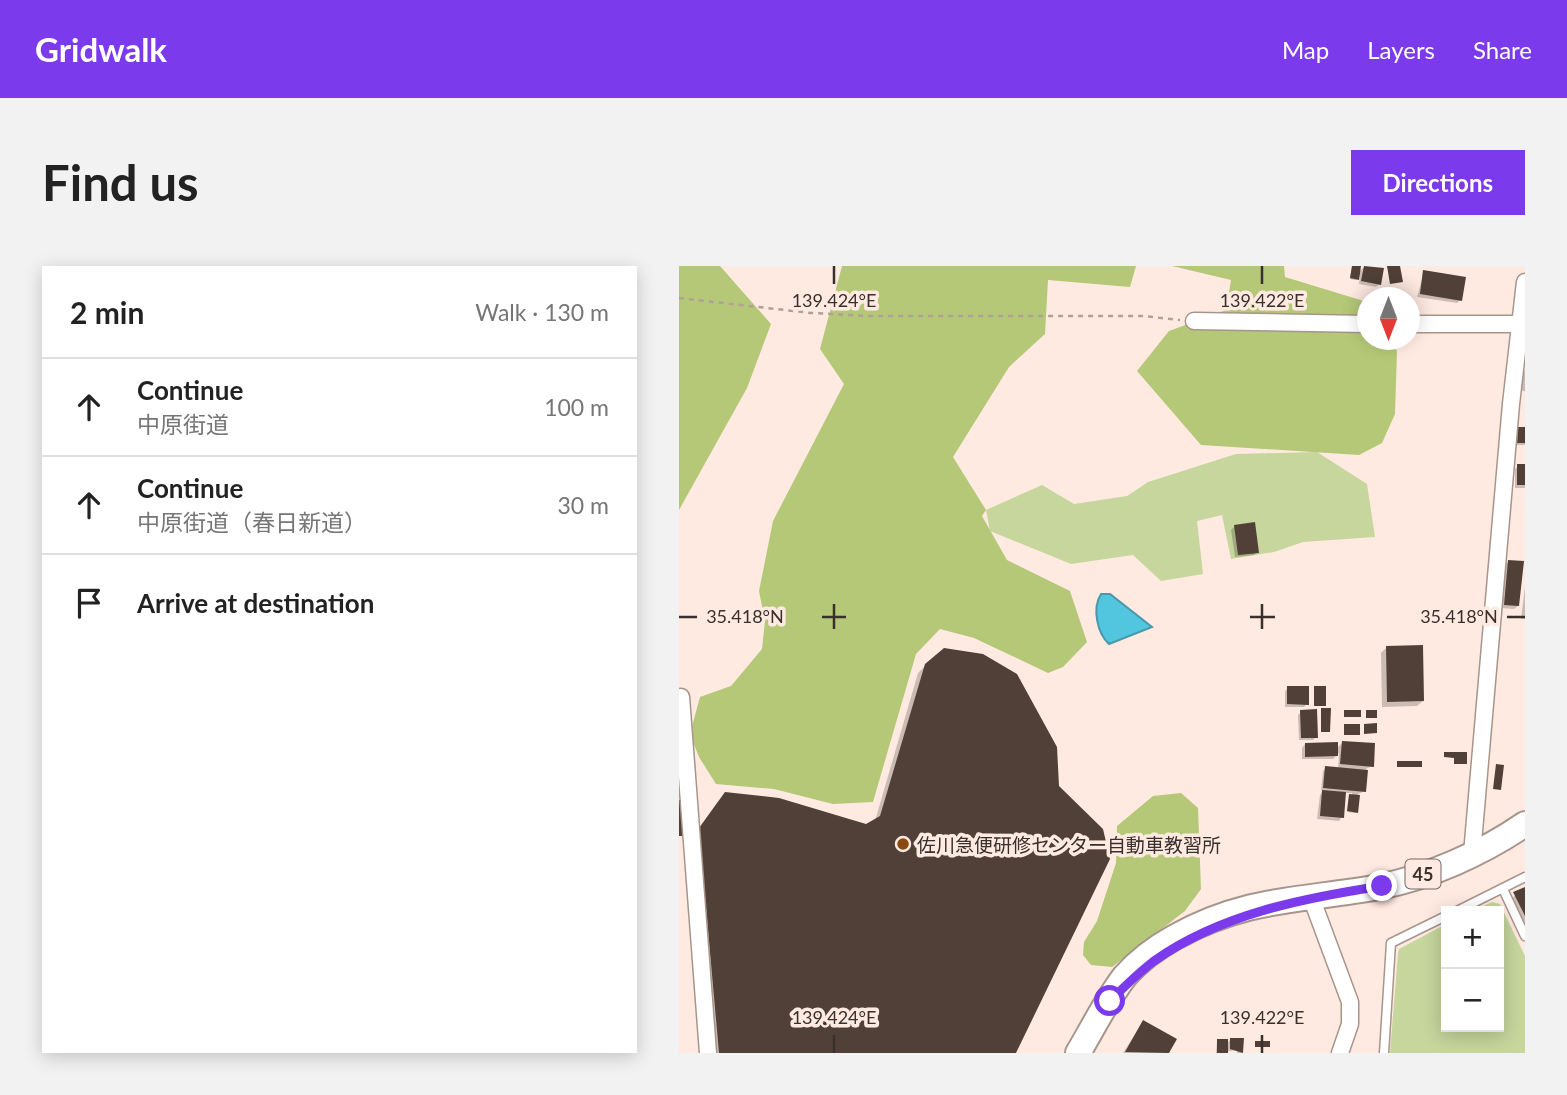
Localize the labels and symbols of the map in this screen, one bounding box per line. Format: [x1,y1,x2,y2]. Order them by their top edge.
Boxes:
north arrow [1357,287,1420,350]
text: 139.424°E [792,289,876,311]
text: 139.422°E [1220,289,1304,311]
text: 35.418°N [706,605,784,627]
text: 35.418°N [1420,605,1498,627]
place label: 佐川急便研修センター自動車教習所 [917,833,1221,856]
marker: 佐川急便研修センター自動車教習所 [895,836,911,852]
road number: 45 [1405,860,1441,888]
route end [1366,870,1397,901]
route start [1094,985,1125,1016]
text: 139.424°E [792,1006,876,1028]
text: 139.422°E [1220,1006,1304,1028]

